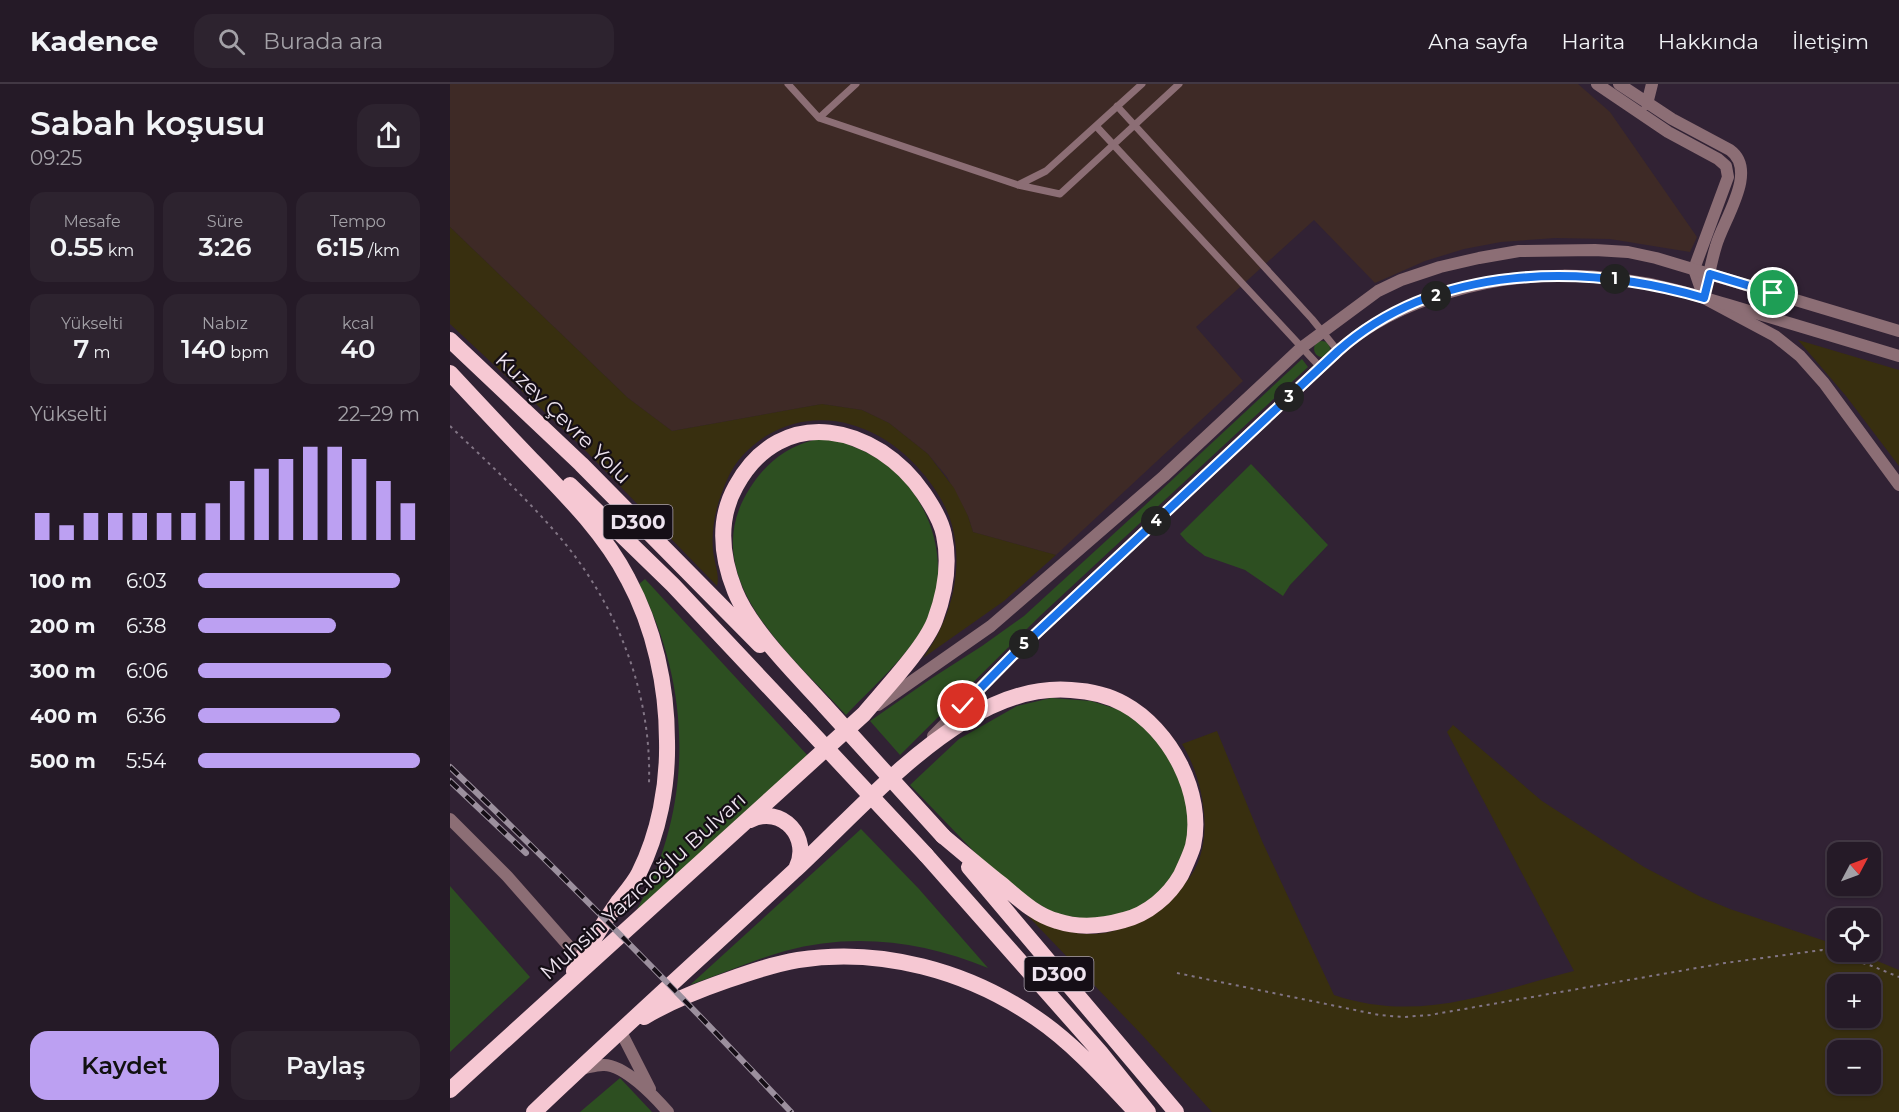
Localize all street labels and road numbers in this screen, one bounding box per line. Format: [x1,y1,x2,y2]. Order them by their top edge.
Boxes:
street label: Kuzey Çevre Yolu [491,347,636,489]
road number: D300 [604,505,672,539]
street label: Muhsin Yazıcıoğlu Bulvarı [535,787,751,985]
road number: D300 [1024,957,1094,991]

